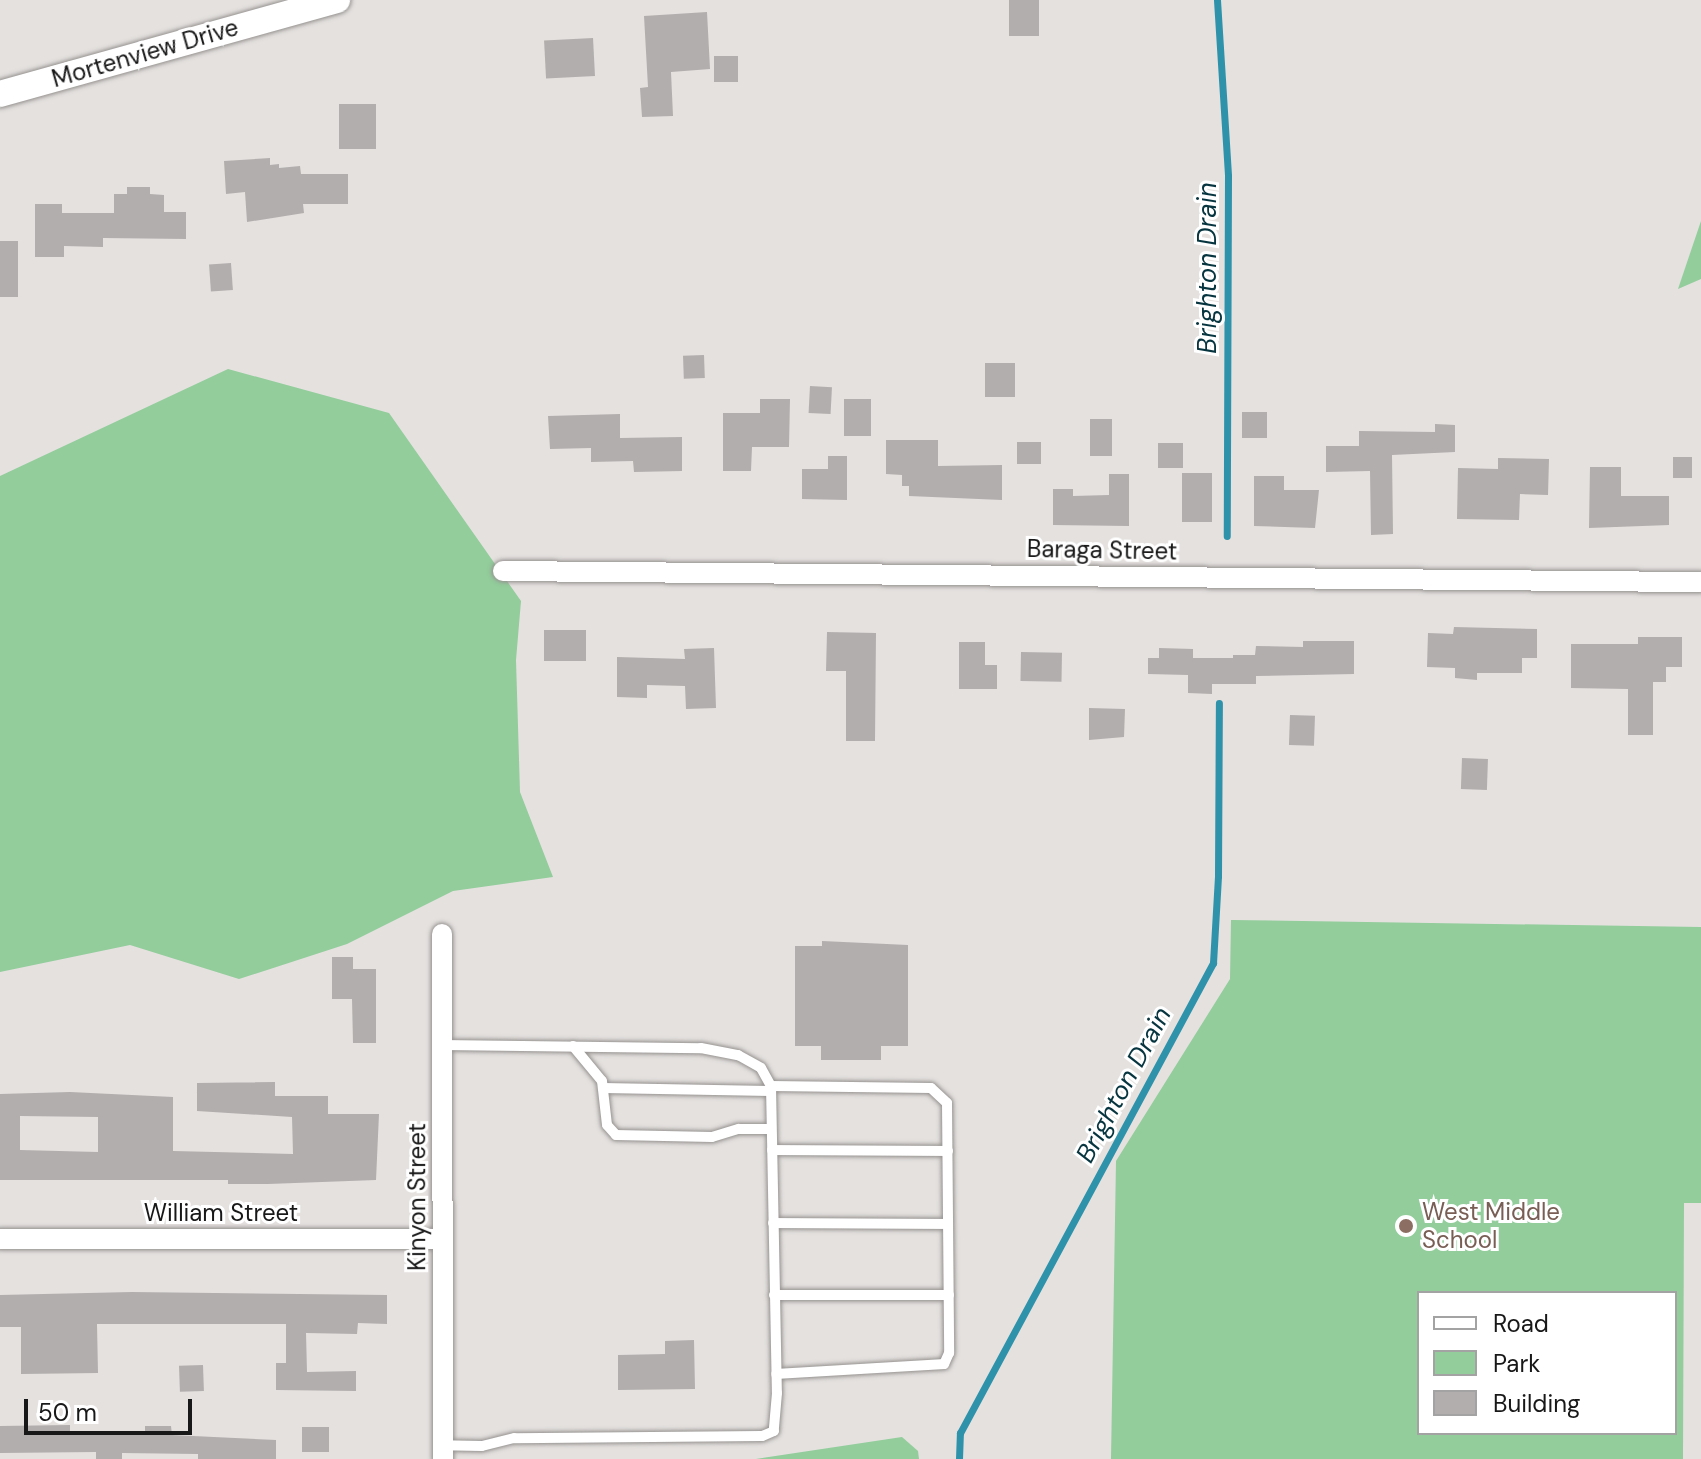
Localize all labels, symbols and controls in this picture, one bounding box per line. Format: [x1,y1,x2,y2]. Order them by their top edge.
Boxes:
street label: Mortenview Drive [48,13,242,93]
water label: Brighton Drain [1192,182,1224,354]
street label: Baraga Street [1027,534,1177,566]
water label: Brighton Drain [1070,1002,1178,1168]
street label: Kinyon Street [403,1123,431,1271]
place label: West Middle School [1422,1198,1560,1254]
street label: William Street [144,1199,298,1227]
marker: West Middle School [1397,1217,1415,1235]
legend [1417,1291,1677,1435]
text: Road [1493,1308,1549,1339]
text: Park [1493,1348,1540,1379]
scale bar [28,1383,196,1433]
text: Building [1493,1388,1580,1419]
text: 50 m [38,1397,97,1428]

